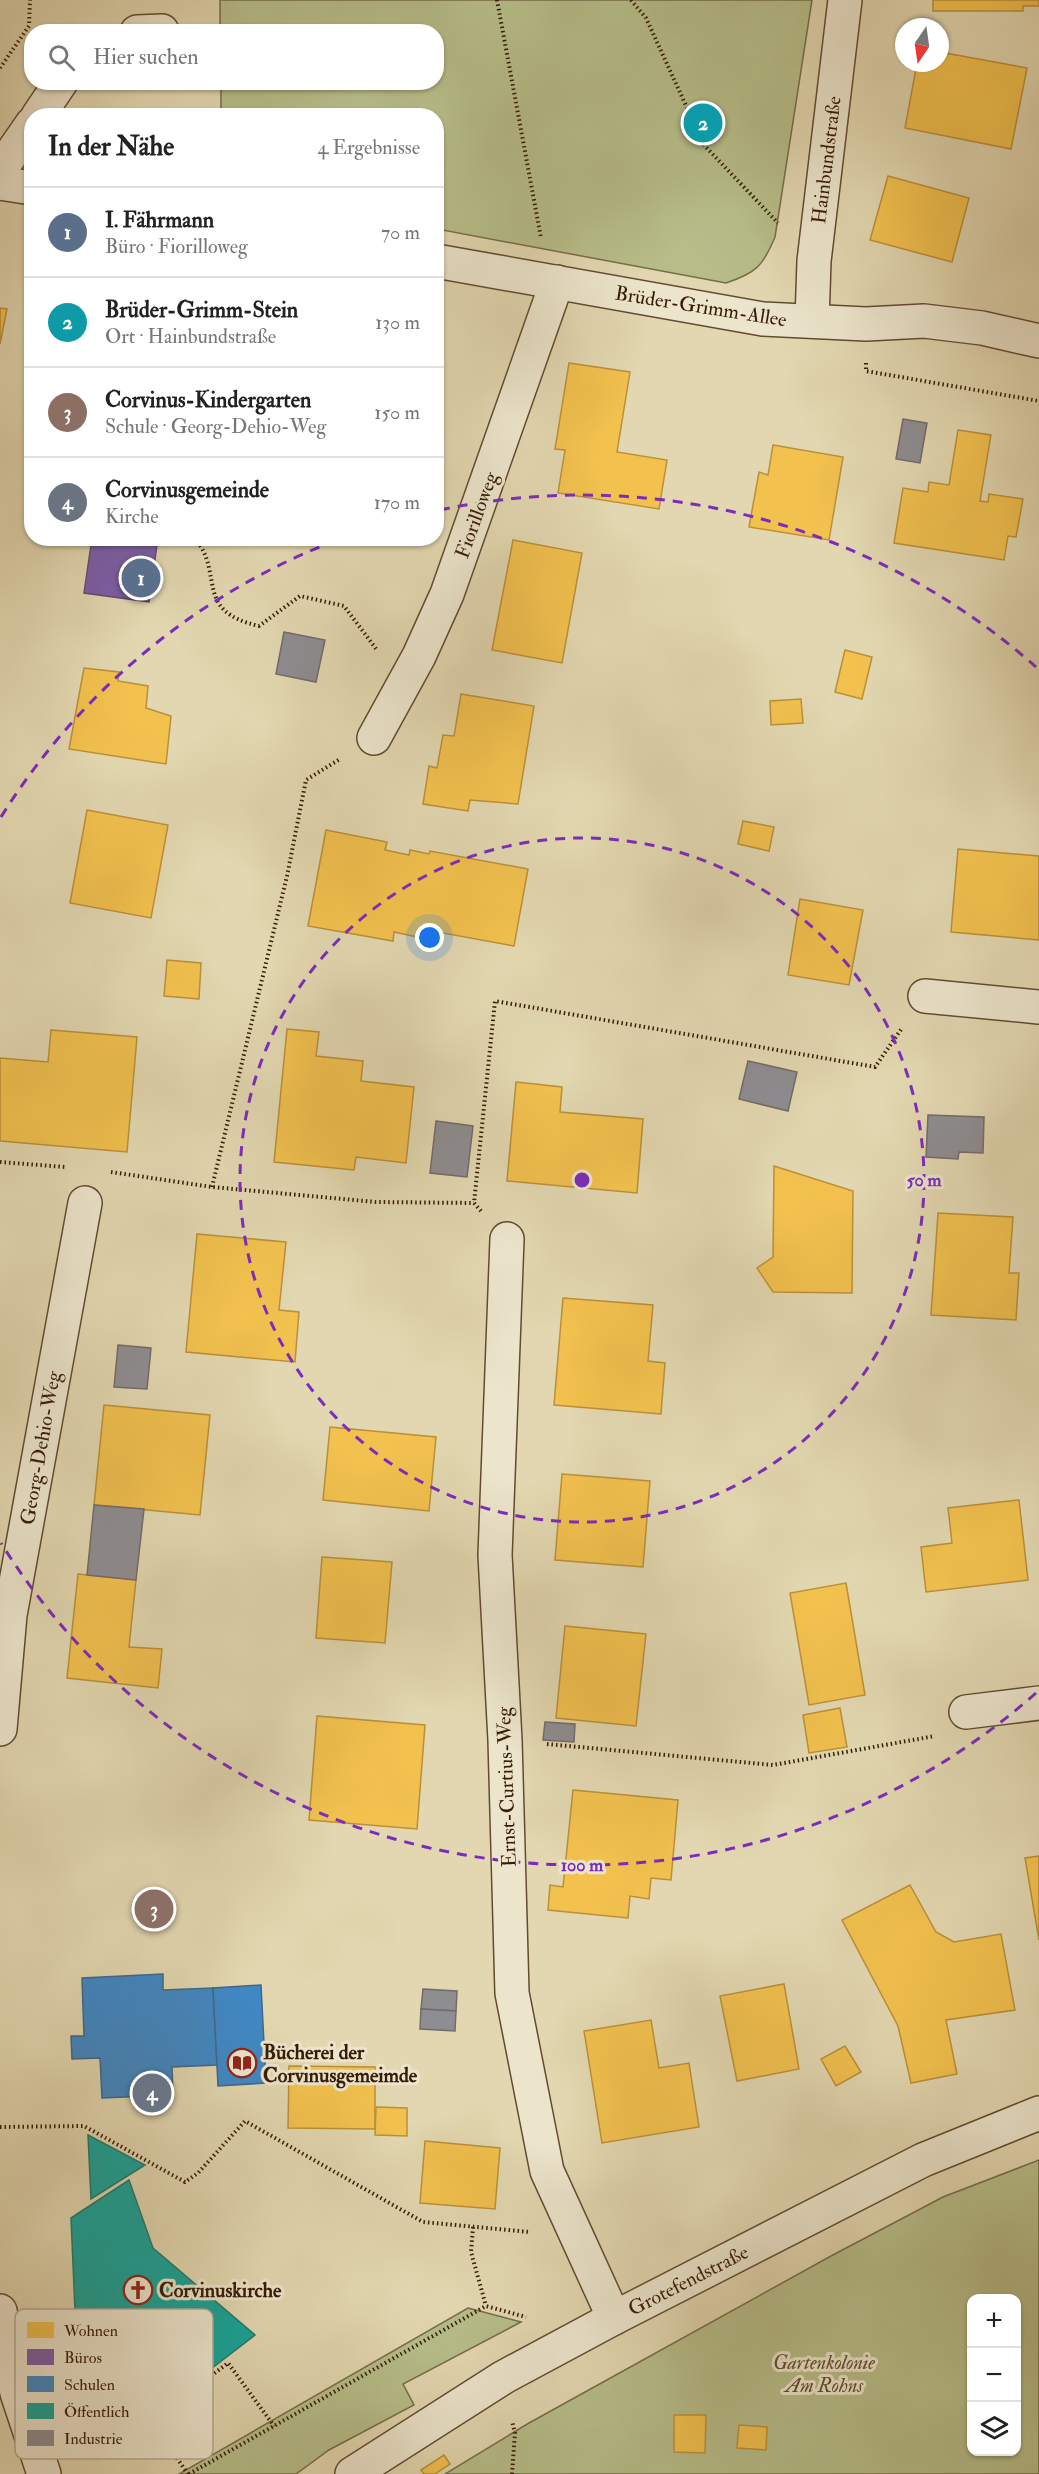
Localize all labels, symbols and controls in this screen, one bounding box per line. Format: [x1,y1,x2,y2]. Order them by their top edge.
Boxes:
north arrow [895,18,949,72]
search box [24,24,444,90]
icon: search [45,41,78,74]
text: Hier suchen [93,43,199,71]
street label: Hainbundstraße [806,95,847,225]
pin: 2 [684,100,722,146]
text: In der Nähe [48,131,174,163]
text: 4 Ergebnisse [318,135,420,160]
text: I. Fährmann [105,206,214,234]
text: 1 [64,220,71,245]
text: 70 m [381,220,420,245]
text: Büro · Fiorilloweg [105,234,248,259]
street label: Brüder-Grimm-Allee [613,281,789,332]
text: Brüder-Grimm-Stein [105,296,298,324]
text: 2 [62,310,73,335]
text: 130 m [375,310,420,335]
text: Ort · Hainbundstraße [105,324,276,349]
text: Corvinus-Kindergarten [105,386,311,414]
text: 3 [64,400,71,425]
text: 150 m [374,400,420,425]
text: Schule · Georg-Dehio-Weg [105,414,326,439]
street label: Fiorilloweg [449,467,504,562]
text: Corvinusgemeinde [105,476,269,504]
text: 4 [62,490,73,515]
text: 170 m [374,490,420,515]
text: Kirche [105,504,159,529]
pin: 1 [122,556,160,600]
your location [415,923,444,952]
text: 50 m [907,1169,942,1192]
centre of rings [572,1170,592,1190]
street label: Georg-Dehio-Weg [15,1368,67,1527]
street label: Ernst-Curtius-Weg [491,1705,522,1868]
text: 100 m [561,1854,604,1877]
pin: 3 [134,1886,174,1932]
place label: Bücherei der Corvinusgemeimde [263,2040,418,2089]
library icon: Bücherei der Corvinusgemeimde [226,2047,258,2079]
pin: 4 [132,2070,172,2116]
street label: Grotefendstraße [624,2239,753,2321]
church icon: Corvinuskirche [122,2274,154,2306]
place label: Corvinuskirche [159,2278,282,2303]
map controls [967,2294,1021,2456]
button: + [967,2294,1021,2348]
legend [15,2309,213,2459]
text: Wohnen [63,2321,118,2341]
text: Büros [64,2348,102,2368]
button: − [967,2348,1021,2402]
park label: Gartenkolonie Am Rohns [773,2350,875,2398]
text: Schulen [64,2375,115,2395]
text: Öffentlich [64,2402,130,2422]
button: layers [967,2402,1021,2456]
text: Industrie [64,2429,123,2449]

